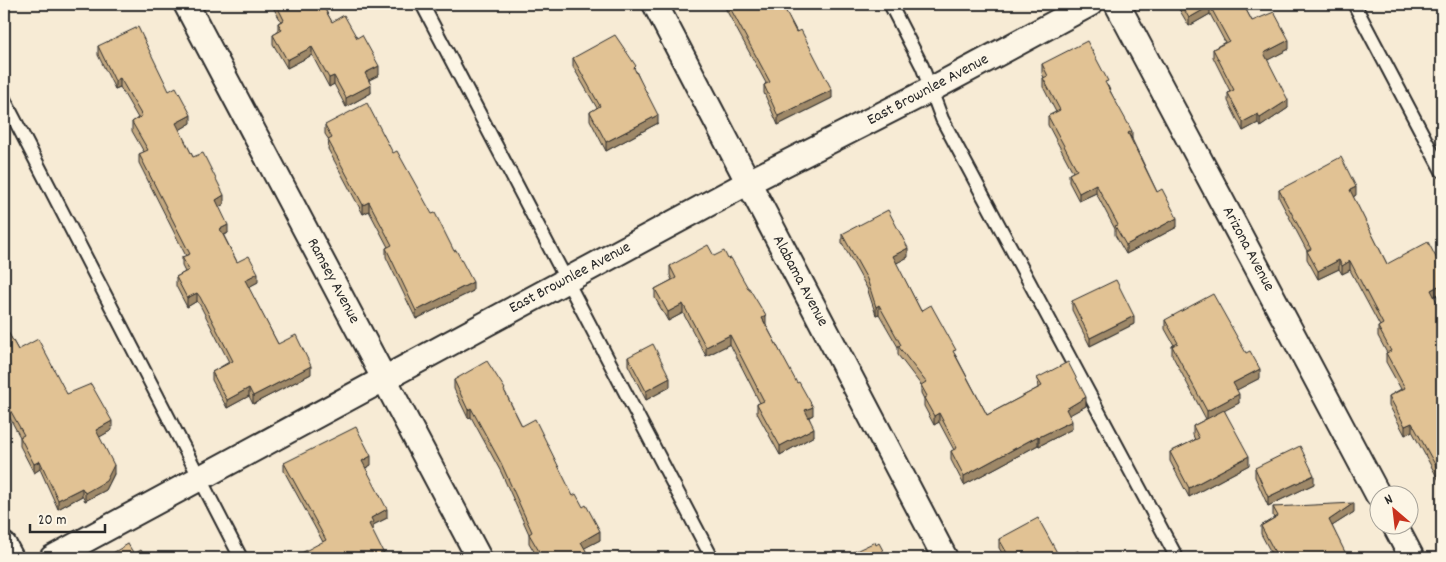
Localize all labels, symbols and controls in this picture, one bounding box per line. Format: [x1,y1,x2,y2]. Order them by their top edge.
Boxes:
street label: East Brownlee Avenue [863,48,993,132]
street label: Arizona Avenue [1216,202,1280,296]
street label: Alabama Avenue [766,231,834,331]
street label: Ramsey Avenue [301,234,365,328]
street label: East Brownlee Avenue [505,236,635,320]
north arrow [1368,484,1418,534]
text: N [1381,490,1397,511]
scale bar [30,502,105,534]
text: 20 m [38,510,66,532]

